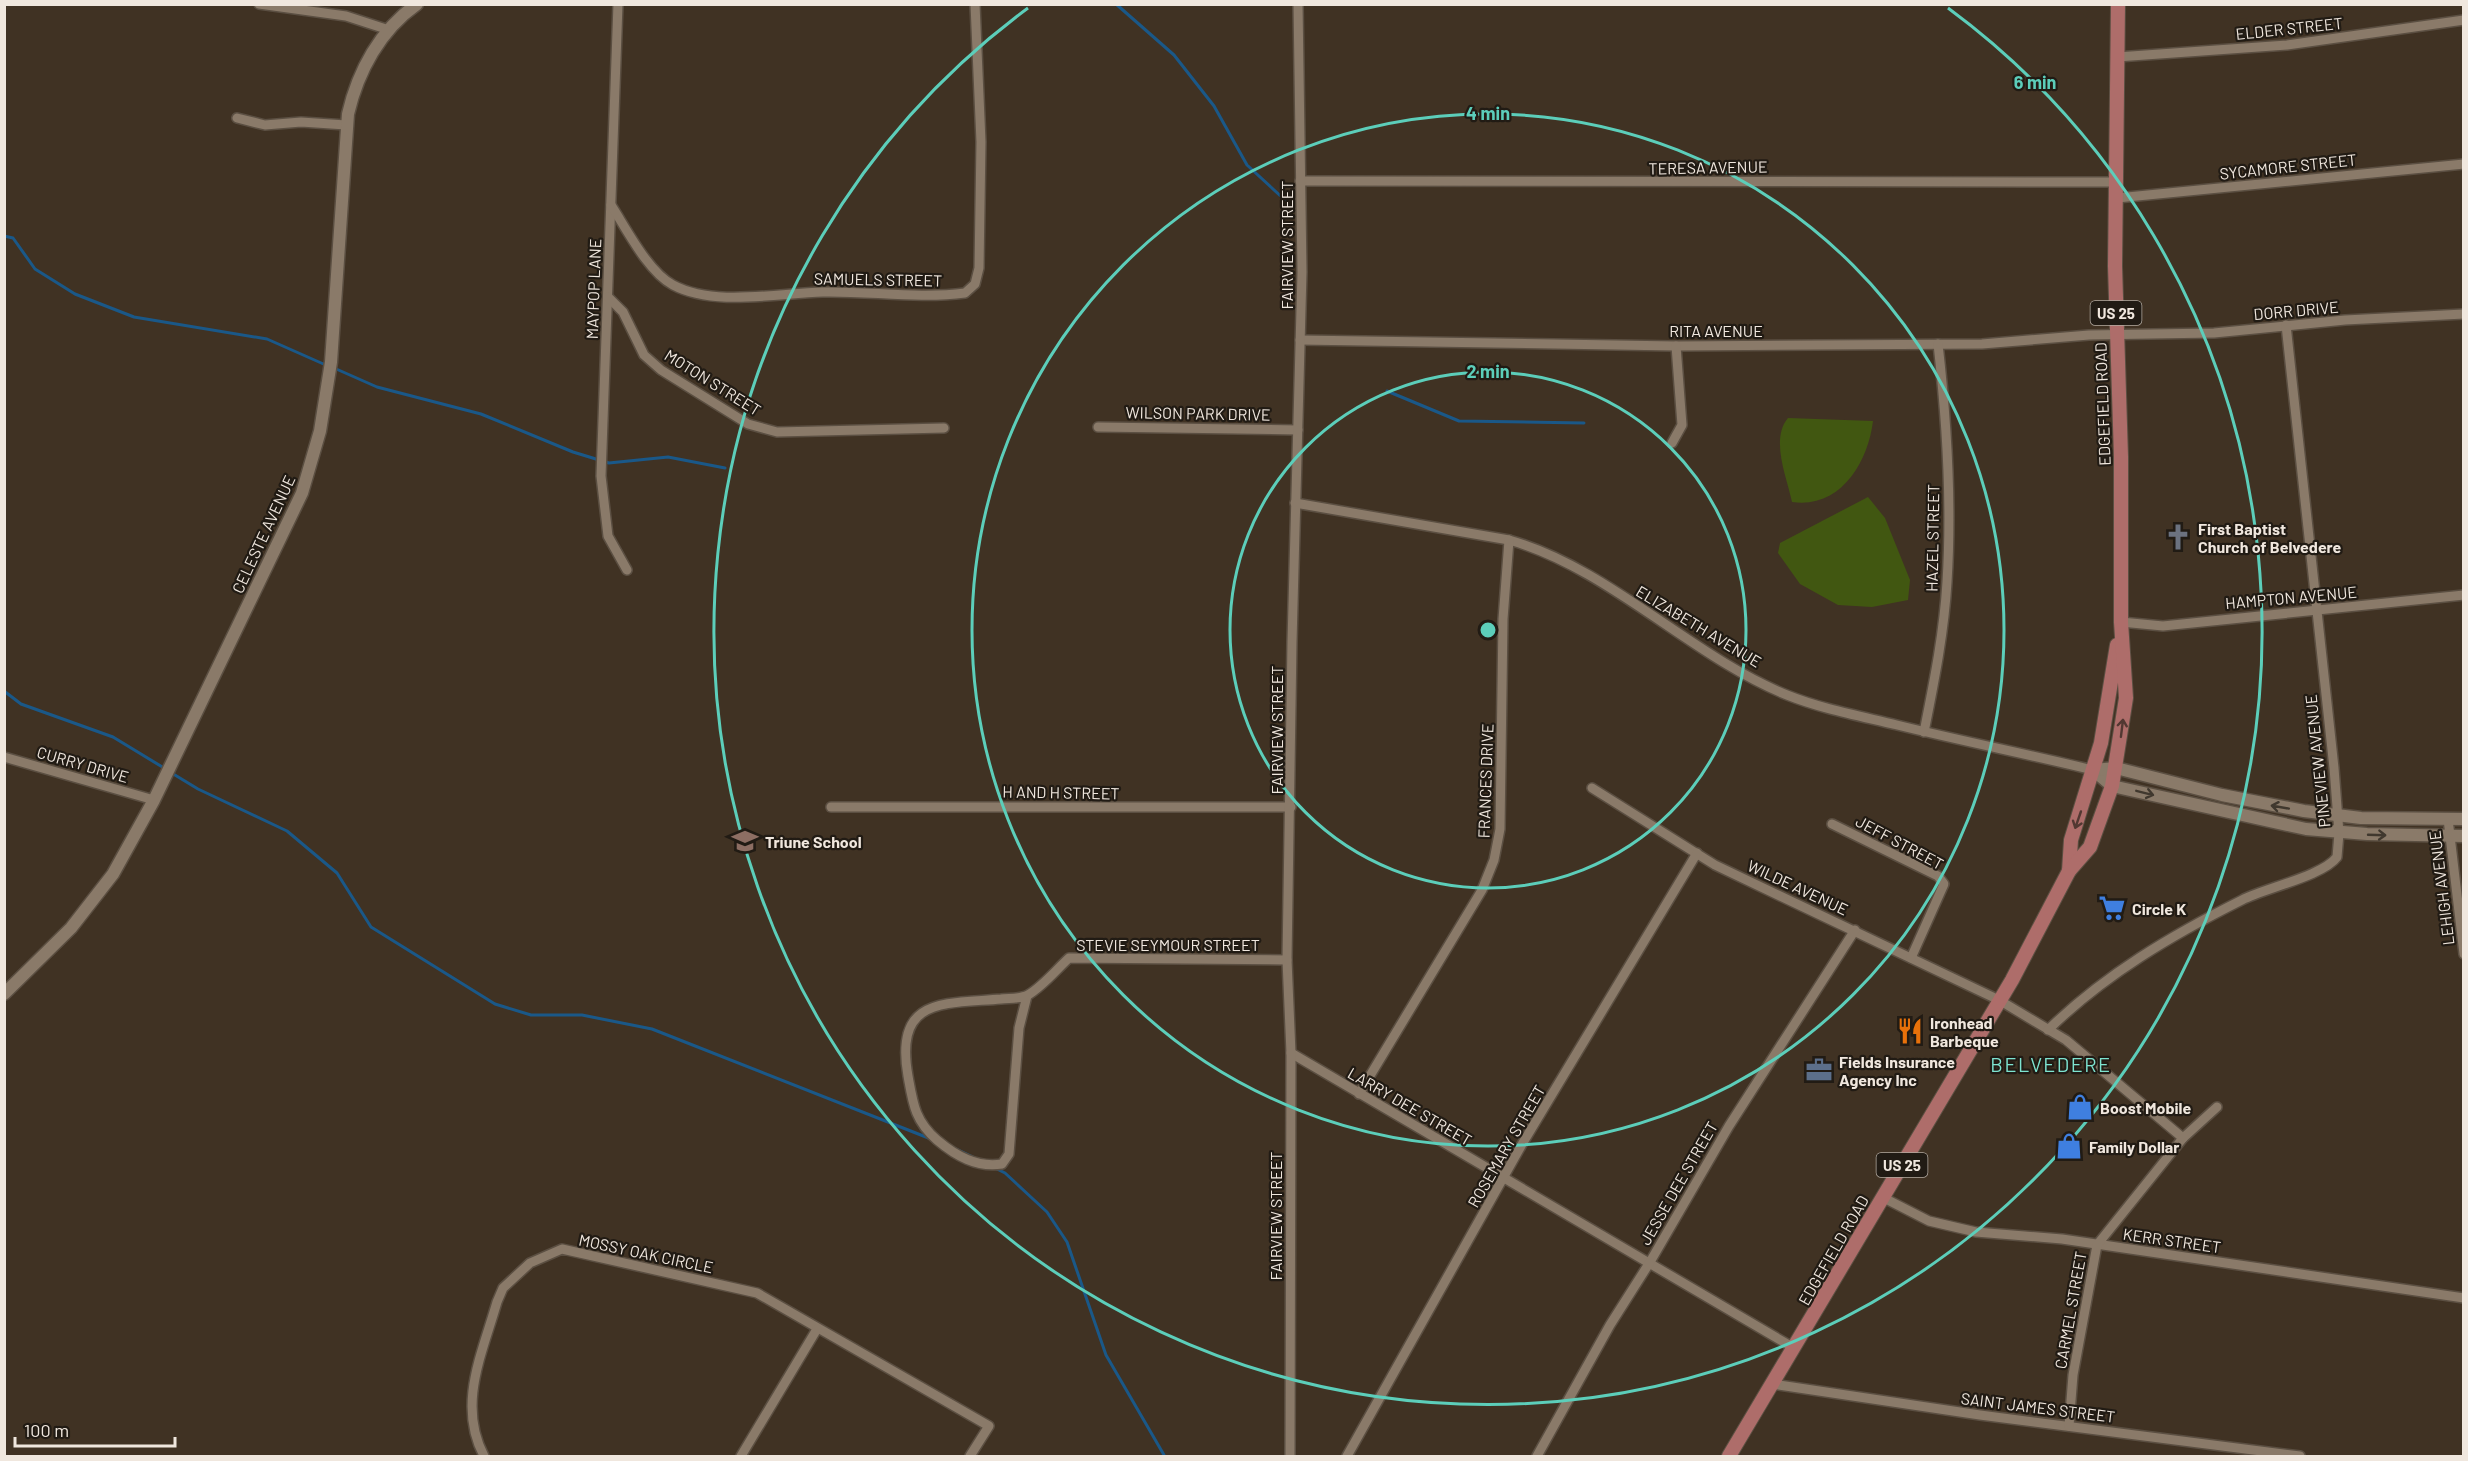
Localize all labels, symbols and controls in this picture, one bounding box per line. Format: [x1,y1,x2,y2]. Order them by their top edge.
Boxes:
street label: ELDER STREET [2234,13,2344,43]
text: 6 min [2014,71,2056,93]
text: 4 min [1466,102,1510,124]
street label: SYCAMORE STREET [2219,149,2357,183]
street label: TERESA AVENUE [1648,156,1768,178]
street label: FAIRVIEW STREET [1277,181,1296,309]
street label: MAYPOP LANE [582,238,604,340]
street label: SAMUELS STREET [814,268,942,290]
street label: DORR DRIVE [2253,297,2339,323]
road number: US 25 [2090,301,2142,325]
street label: RITA AVENUE [1669,321,1763,340]
street label: EDGEFIELD ROAD [2090,342,2114,466]
street label: MOTON STREET [661,345,765,419]
text: 2 min [1466,360,1510,382]
street label: WILSON PARK DRIVE [1125,402,1271,424]
street label: CELESTE AVENUE [227,472,299,596]
street label: HAZEL STREET [1922,484,1942,592]
place label: First Baptist Church of Belvedere [2198,519,2342,556]
church icon: First Baptist Church of Belvedere [2163,522,2193,552]
street label: ELIZABETH AVENUE [1633,581,1765,671]
street label: HAMPTON AVENUE [2224,582,2358,612]
centre of rings [1478,620,1498,640]
street label: FAIRVIEW STREET [1267,666,1286,794]
street label: PINEVIEW AVENUE [2301,694,2333,828]
one-way arrow [2116,719,2127,738]
street label: FRANCES DRIVE [1474,723,1496,839]
street label: CURRY DRIVE [35,742,131,786]
street label: H AND H STREET [1002,781,1120,803]
one-way arrow [2135,788,2154,800]
one-way arrow [2270,801,2290,812]
one-way arrow [2071,810,2082,829]
street label: JEFF STREET [1853,811,1947,873]
school or university icon: Triune School [730,826,760,856]
one-way arrow [2367,829,2387,840]
street label: LEHIGH AVENUE [2425,829,2457,947]
place label: Triune School [765,832,862,851]
street label: WILDE AVENUE [1745,855,1851,919]
supermarket icon: Circle K [2097,893,2127,923]
place label: Circle K [2132,899,2186,918]
street label: STEVIE SEYMOUR STREET [1076,935,1260,954]
place label: Ironhead Barbeque [1930,1013,1999,1050]
restaurant icon: Ironhead Barbeque [1895,1016,1925,1046]
place label: Fields Insurance Agency Inc [1839,1052,1955,1089]
district label: BELVEDERE [1990,1052,2112,1076]
office icon: Fields Insurance Agency Inc [1804,1055,1834,1085]
street label: LARRY DEE STREET [1345,1063,1475,1149]
street label: ROSEMARY STREET [1463,1081,1549,1211]
shop icon: Boost Mobile [2065,1092,2095,1122]
place label: Boost Mobile [2100,1098,2191,1117]
street label: JESSE DEE STREET [1635,1118,1721,1248]
shop icon: Family Dollar [2054,1131,2084,1161]
place label: Family Dollar [2089,1137,2179,1156]
street label: FAIRVIEW STREET [1266,1152,1285,1280]
road number: US 25 [1876,1153,1928,1177]
street label: EDGEFIELD ROAD [1794,1192,1872,1308]
street label: KERR STREET [2122,1224,2222,1256]
street label: MOSSY OAK CIRCLE [577,1229,715,1277]
street label: CARMEL STREET [2050,1250,2090,1370]
street label: SAINT JAMES STREET [1960,1388,2116,1426]
scale bar [15,1410,176,1448]
text: 100 m [24,1419,69,1441]

